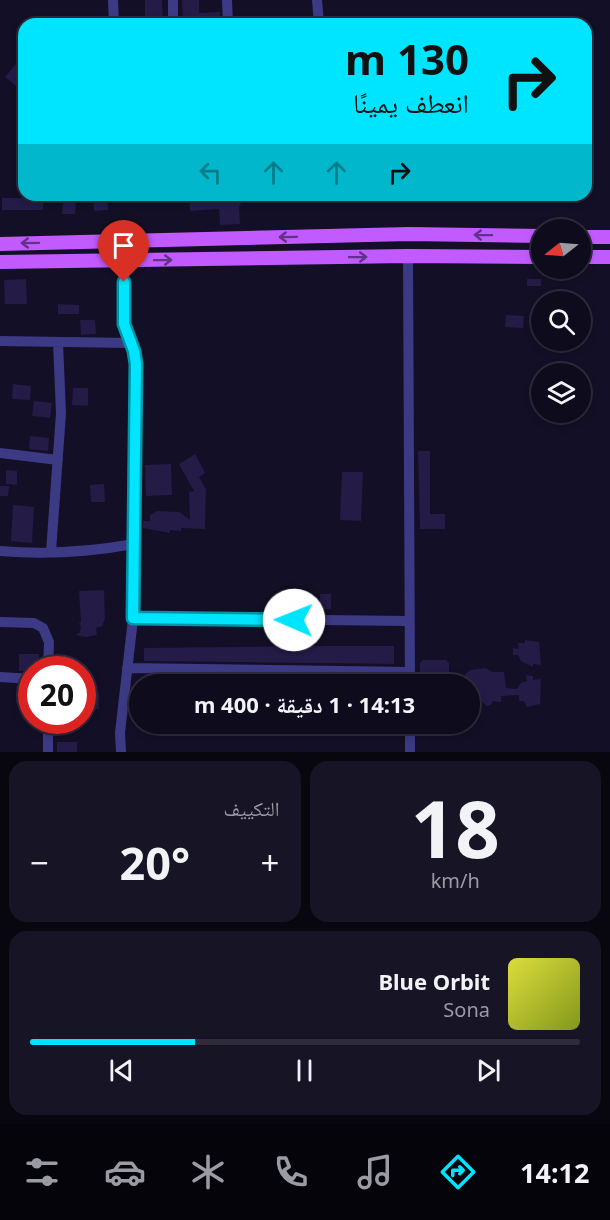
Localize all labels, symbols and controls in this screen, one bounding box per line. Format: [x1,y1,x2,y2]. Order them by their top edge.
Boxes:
text: 130 m [345,30,469,87]
icon: right [490,42,568,120]
text: انعطف يمينًا [353,84,469,121]
icon: left [194,156,227,189]
icon: ahead [257,156,290,189]
icon: ahead [320,156,353,189]
icon: right [383,156,416,189]
north arrow [531,219,591,279]
map controls [531,219,591,423]
pin [98,220,149,282]
icon: arrive [107,229,140,262]
one-way arrow [474,229,494,241]
one-way arrow [279,232,299,243]
one-way arrow [21,237,41,249]
one-way arrow [348,251,368,263]
one-way arrow [153,254,173,265]
button: search [531,291,591,351]
button: layers [531,363,591,423]
position arrow [262,588,326,652]
speed limit sign: 20 [18,656,96,734]
text: 14:13 · 1 دقيقة · 400 m [194,689,415,719]
text: 18 [411,775,500,881]
text: التكييف [223,795,280,822]
text: 20° [119,832,190,893]
text: − [30,840,49,885]
text: + [261,840,280,885]
text: km/h [431,867,480,894]
text: Blue Orbit [378,966,490,996]
text: Sona [443,996,490,1023]
icon: previous [105,1054,138,1087]
icon: pause [288,1054,321,1087]
icon: next [472,1054,505,1087]
icon: filters [21,1151,63,1193]
icon: car [104,1151,146,1193]
icon: climate [187,1151,229,1193]
icon: phone [270,1151,312,1193]
icon: music [354,1151,396,1193]
icon: directions [437,1151,479,1193]
text: 14:12 [520,1154,589,1191]

